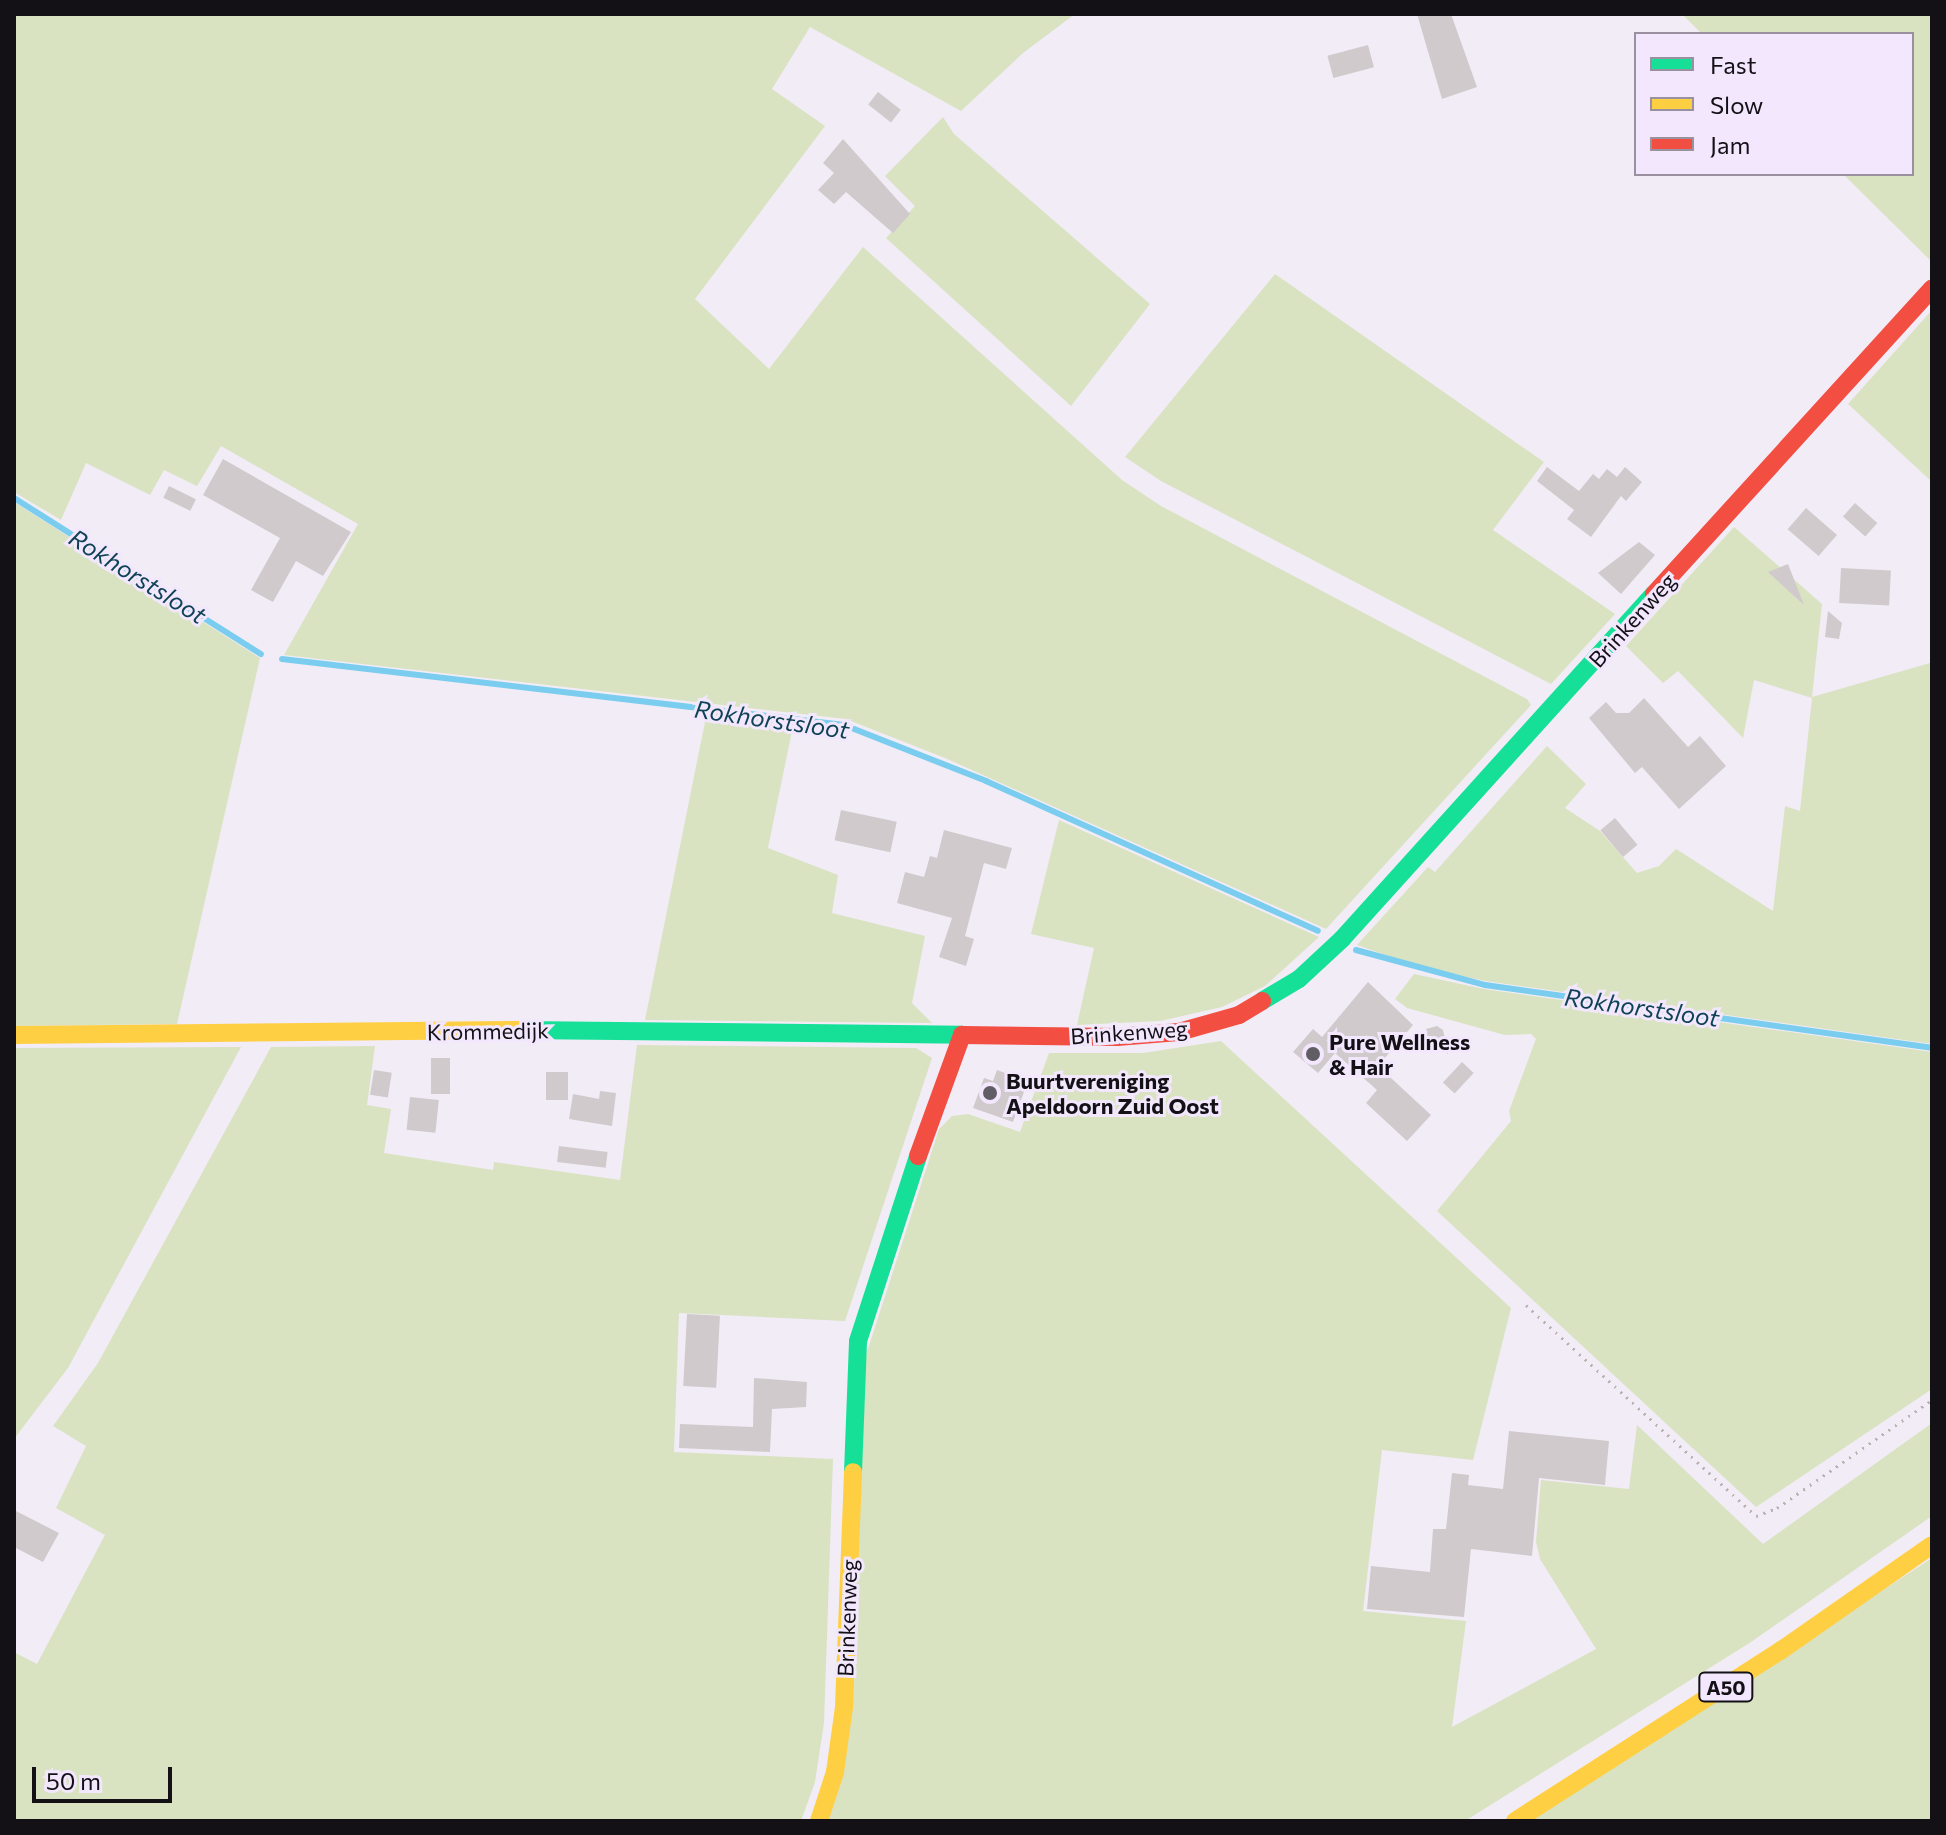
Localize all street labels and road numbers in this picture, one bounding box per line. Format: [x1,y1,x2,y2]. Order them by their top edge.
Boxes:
street label: Brinkenweg [1583,568,1681,672]
street label: Brinkenweg [1070,1015,1188,1049]
street label: Krommedijk [427,1017,549,1045]
street label: Brinkenweg [832,1559,862,1677]
road number: A50 [1698,1671,1754,1703]

